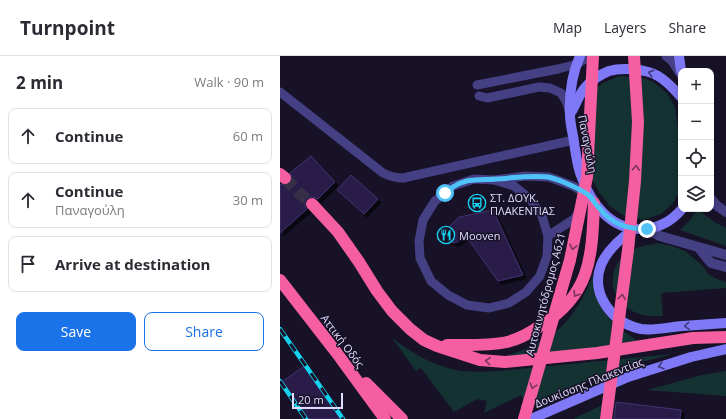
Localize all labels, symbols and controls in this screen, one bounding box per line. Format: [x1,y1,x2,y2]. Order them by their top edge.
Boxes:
text: Turnpoint [20,15,115,41]
text: Map [553,18,582,37]
text: Layers [604,18,646,37]
text: Share [668,18,706,37]
map controls [678,68,714,212]
button: + [678,68,714,104]
one-way arrow [647,69,654,78]
text: 2 min [16,71,63,94]
text: Walk · 90 m [194,73,264,91]
button: − [678,104,714,140]
street label: Παναγούλη [575,114,601,174]
icon: ahead [17,125,39,147]
text: Continue [55,126,123,146]
text: 60 m [233,127,263,145]
button: locate [678,140,714,176]
one-way arrow [632,165,640,171]
button: layers [678,176,714,212]
text: Continue [55,181,123,201]
route start [436,184,454,202]
icon: ahead [17,189,39,211]
place label: ΣΤ. ΔΟΥΚ. ΠΛΑΚΕΝΤΙΑΣ [490,190,555,218]
text: 30 m [233,191,263,209]
bus stop icon: ΣΤ. ΔΟΥΚ. ΠΛΑΚΕΝΤΙΑΣ [467,193,487,213]
text: Παναγούλη [55,201,125,219]
route end [638,220,656,238]
restaurant icon: Mooven [436,225,456,245]
place label: Mooven [459,228,501,243]
street label: Αυτοκινητόδρομος Α621 [521,231,569,357]
one-way arrow [569,244,577,251]
icon: arrive [17,253,39,275]
text: Arrive at destination [55,254,210,274]
one-way arrow [573,290,580,297]
one-way arrow [617,294,626,300]
street label: Αττική Οδός [318,311,368,371]
button: Save [16,312,136,351]
button: Share [144,312,264,351]
one-way arrow [684,321,690,330]
street label: Δουκίσσης Πλακεντίας [532,353,646,411]
one-way arrow [485,356,491,365]
one-way arrow [658,361,665,370]
one-way arrow [529,382,538,389]
scale bar [292,391,343,410]
text: 20 m [298,392,324,407]

